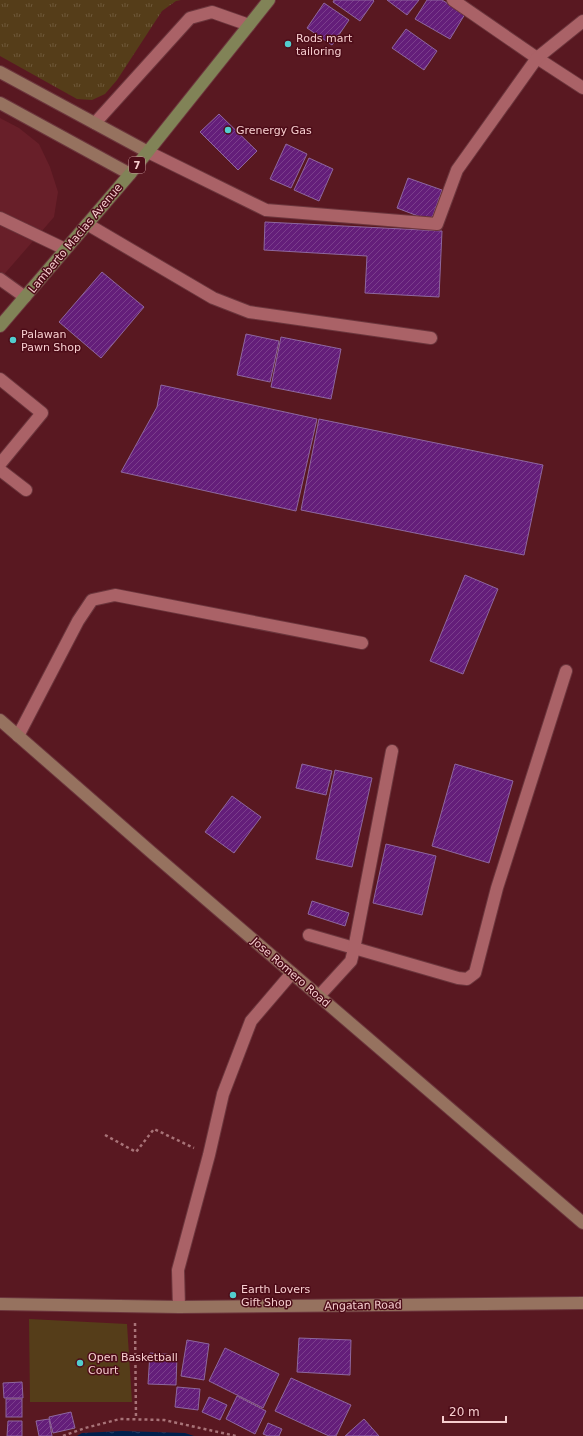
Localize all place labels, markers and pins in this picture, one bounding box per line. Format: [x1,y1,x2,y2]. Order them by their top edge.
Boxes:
place label: Rods mart tailoring [296,32,353,58]
marker: Rods mart tailoring [283,39,293,49]
place label: Grenergy Gas [236,124,312,137]
marker: Grenergy Gas [223,125,233,135]
place label: Palawan Pawn Shop [21,328,81,354]
marker: Palawan Pawn Shop [8,335,18,345]
place label: Earth Lovers Gift Shop [241,1283,310,1309]
marker: Earth Lovers Gift Shop [228,1290,238,1300]
place label: Open Basketball Court [88,1351,178,1377]
marker: Open Basketball Court [75,1358,85,1368]

